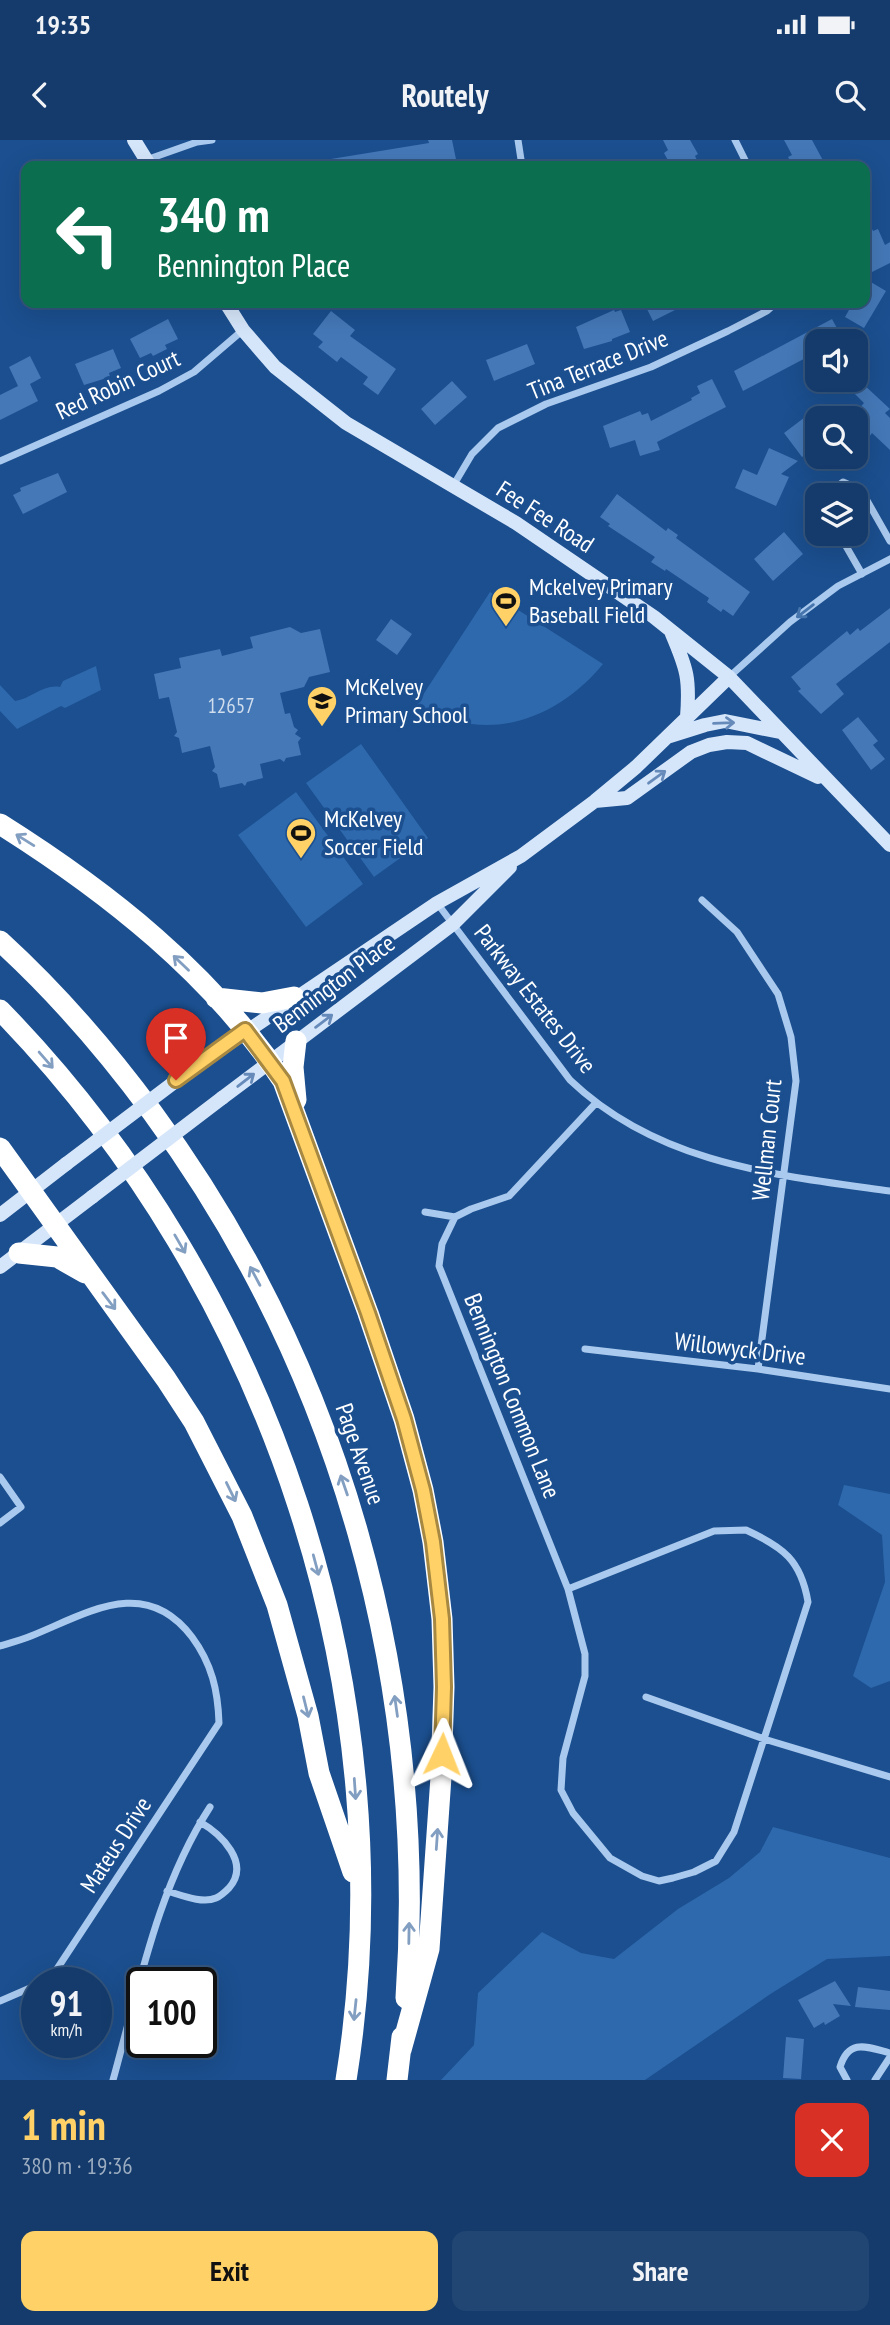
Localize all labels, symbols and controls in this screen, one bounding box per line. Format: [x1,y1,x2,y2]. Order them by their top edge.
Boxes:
text: 19:35 [35,8,91,41]
text: Routely [402,74,488,116]
icon: back [21,76,59,114]
icon: search [831,76,869,114]
text: 340 m [157,182,270,246]
icon: left [42,189,133,280]
text: Bennington Place [157,244,350,286]
street label: Tina Terrace Drive [523,322,672,407]
map controls [805,329,868,546]
button: sound [805,329,868,392]
street label: Red Robin Court [51,342,185,427]
button: search [805,406,868,469]
street label: Fee Fee Road [491,474,600,560]
button: layers [805,483,868,546]
place label: Mckelvey Primary Baseball Field [529,571,672,630]
sports icon: Mckelvey Primary Baseball Field [489,584,523,628]
one-way arrow [796,604,815,619]
place label: McKelvey Primary School [345,671,468,730]
school or university icon: McKelvey Primary School [305,684,339,728]
house number: 12657 [207,692,255,719]
one-way arrow [712,717,735,730]
one-way arrow [647,770,666,784]
place label: McKelvey Soccer Field [324,803,424,862]
sports icon: McKelvey Soccer Field [284,816,318,860]
one-way arrow [16,832,35,847]
street label: Parkway Estates Drive [468,918,603,1079]
street label: Bennington Place [267,928,401,1040]
one-way arrow [173,954,190,971]
pin [146,1008,206,1080]
one-way arrow [314,1013,333,1028]
icon: arrive [157,1019,195,1057]
one-way arrow [38,1051,54,1069]
one-way arrow [236,1073,254,1088]
street label: Wellman Court [745,1077,788,1202]
one-way arrow [173,1234,187,1254]
one-way arrow [248,1266,262,1287]
street label: Bennington Common Lane [457,1289,568,1503]
one-way arrow [102,1291,117,1309]
street label: Willowyck Drive [673,1325,807,1372]
street label: Page Avenue [329,1399,392,1509]
one-way arrow [337,1475,349,1497]
one-way arrow [224,1481,238,1502]
one-way arrow [310,1553,323,1576]
one-way arrow [300,1695,313,1718]
one-way arrow [389,1695,402,1718]
position arrow [405,1717,479,1791]
one-way arrow [349,1777,362,1800]
street label: Mateus Drive [73,1791,158,1899]
one-way arrow [430,1828,443,1851]
one-way arrow [403,1922,416,1945]
speed limit sign: 100 [126,1967,217,2058]
text: 91 [50,1980,83,2026]
one-way arrow [348,1999,361,2021]
text: km/h [51,2018,82,2041]
text: 1 min [21,2097,106,2152]
button: close [795,2103,869,2177]
text: 380 m · 19:36 [21,2151,133,2180]
button: Exit [21,2231,438,2311]
button: Share [452,2231,869,2311]

